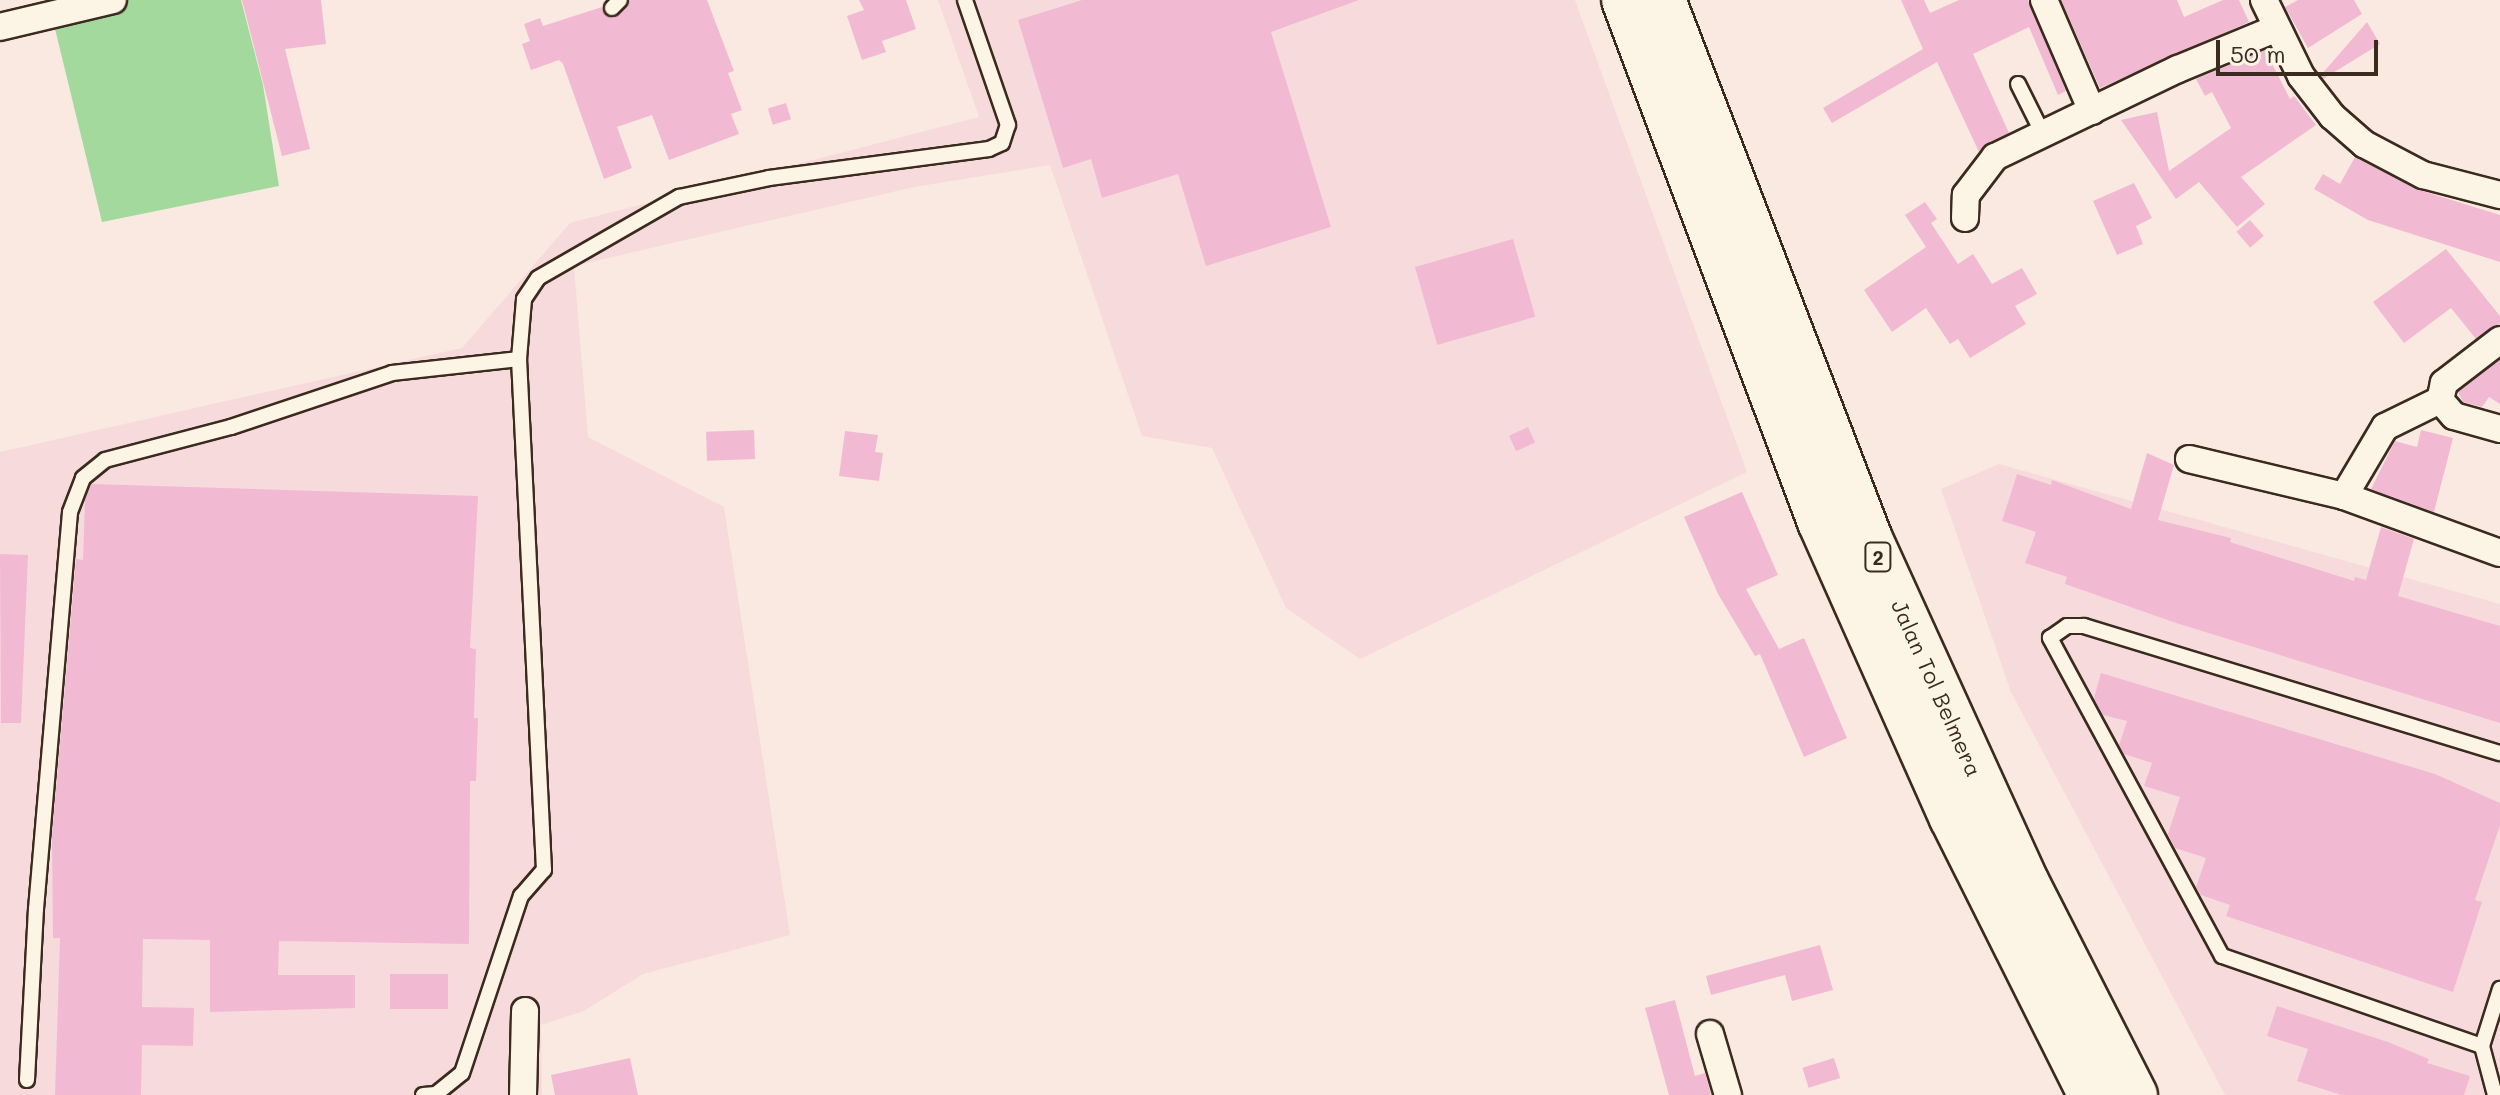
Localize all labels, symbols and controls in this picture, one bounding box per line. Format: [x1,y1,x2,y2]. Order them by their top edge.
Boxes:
scale bar [2220,24,2382,74]
text: 50 m [2230,38,2286,69]
road number: 2 [1864,541,1892,573]
street label: Jalan Tol Belmera [1886,595,1988,781]

